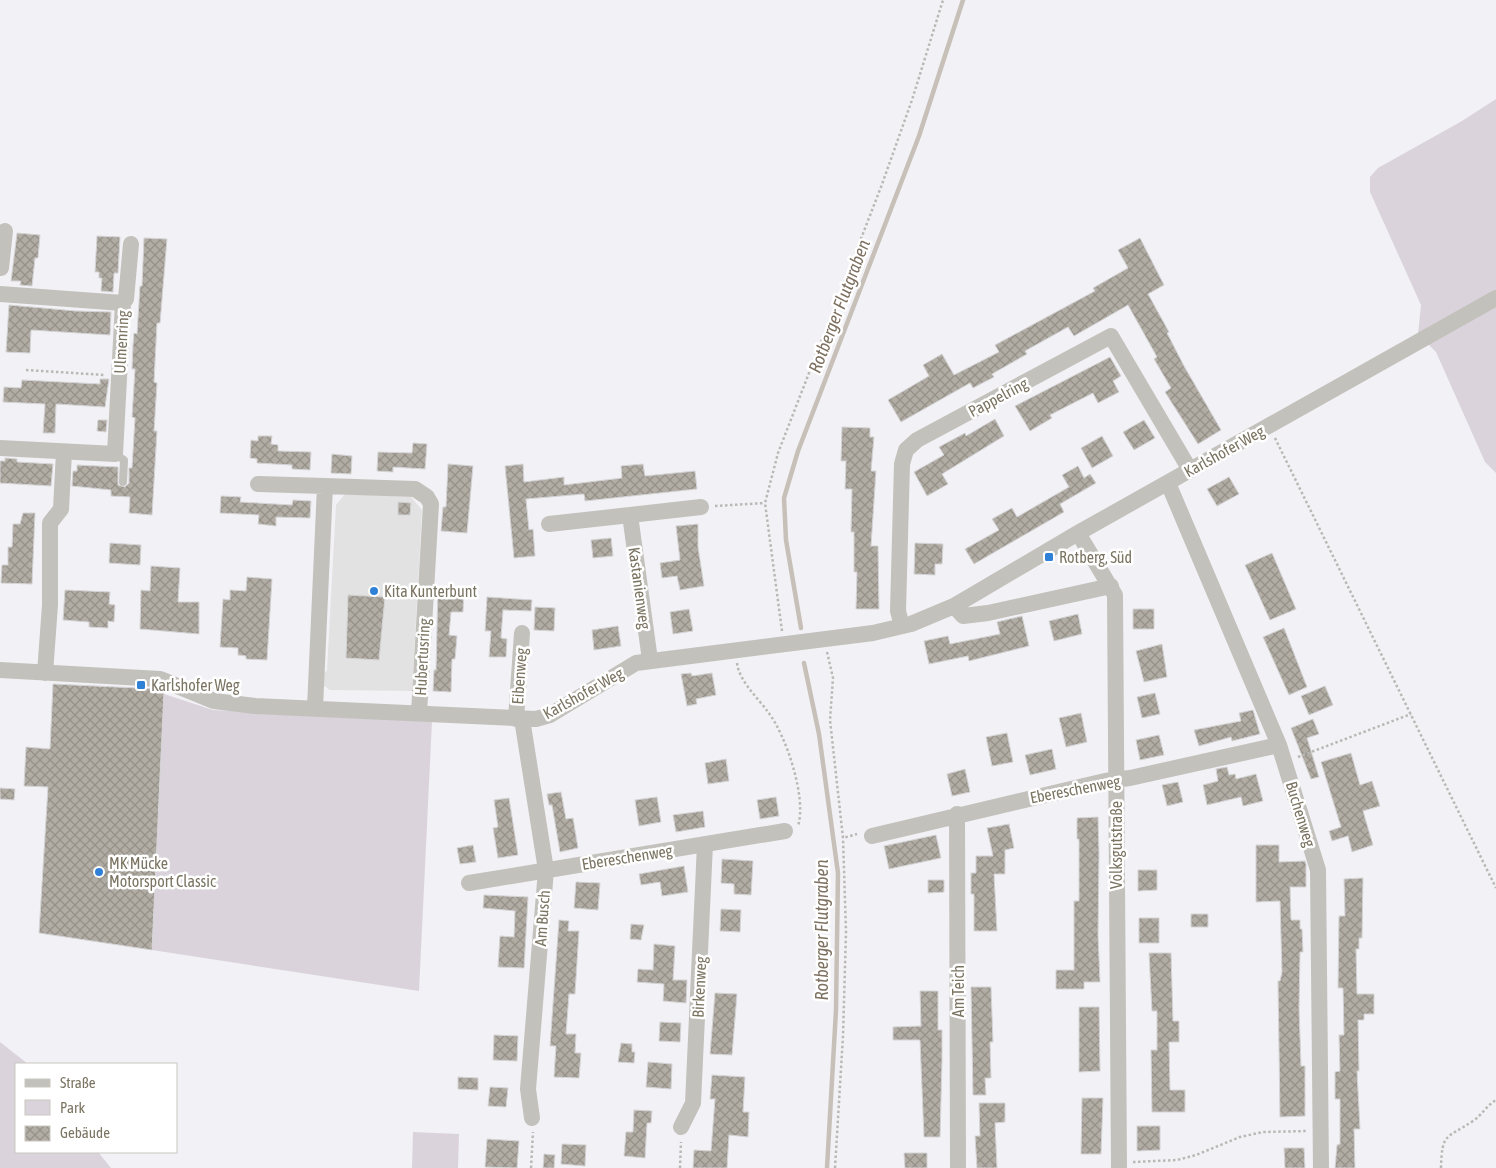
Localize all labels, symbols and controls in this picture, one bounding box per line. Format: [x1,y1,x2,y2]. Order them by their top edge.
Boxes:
water label: Rotberger Flutgraben [804,236,874,376]
street label: Ulmenring [110,310,133,374]
street label: Pappelring [965,374,1031,421]
street label: Karlshofer Weg [1181,422,1268,481]
street label: Kastanienweg [624,546,655,630]
place label: Rotberg, Süd [1059,548,1132,567]
marker: Rotberg, Süd [1043,551,1055,563]
place label: Kita Kunterbunt [384,582,477,600]
marker: Kita Kunterbunt [368,585,380,597]
street label: Hubertusring [411,618,434,696]
street label: Eibenweg [508,647,531,705]
street label: Karlshofer Weg [540,664,627,723]
place label: Karlshofer Weg [151,676,240,695]
marker: Karlshofer Weg [135,679,147,691]
street label: Ebereschenweg [1028,771,1122,808]
street label: Buchenweg [1282,779,1320,849]
street label: Volksgutstraße [1107,801,1126,889]
street label: Ebereschenweg [580,841,674,874]
place label: MK Mücke Motorsport Classic [109,854,216,891]
water label: Rotberger Flutgraben [811,859,832,1000]
marker: MK Mücke Motorsport Classic [93,866,105,878]
street label: Am Busch [531,889,553,947]
street label: Birkenweg [688,956,711,1018]
street label: Am Teich [949,965,967,1017]
legend [15,1063,178,1153]
text: Straße [60,1074,96,1091]
text: Park [60,1099,85,1116]
text: Gebäude [60,1124,110,1141]

